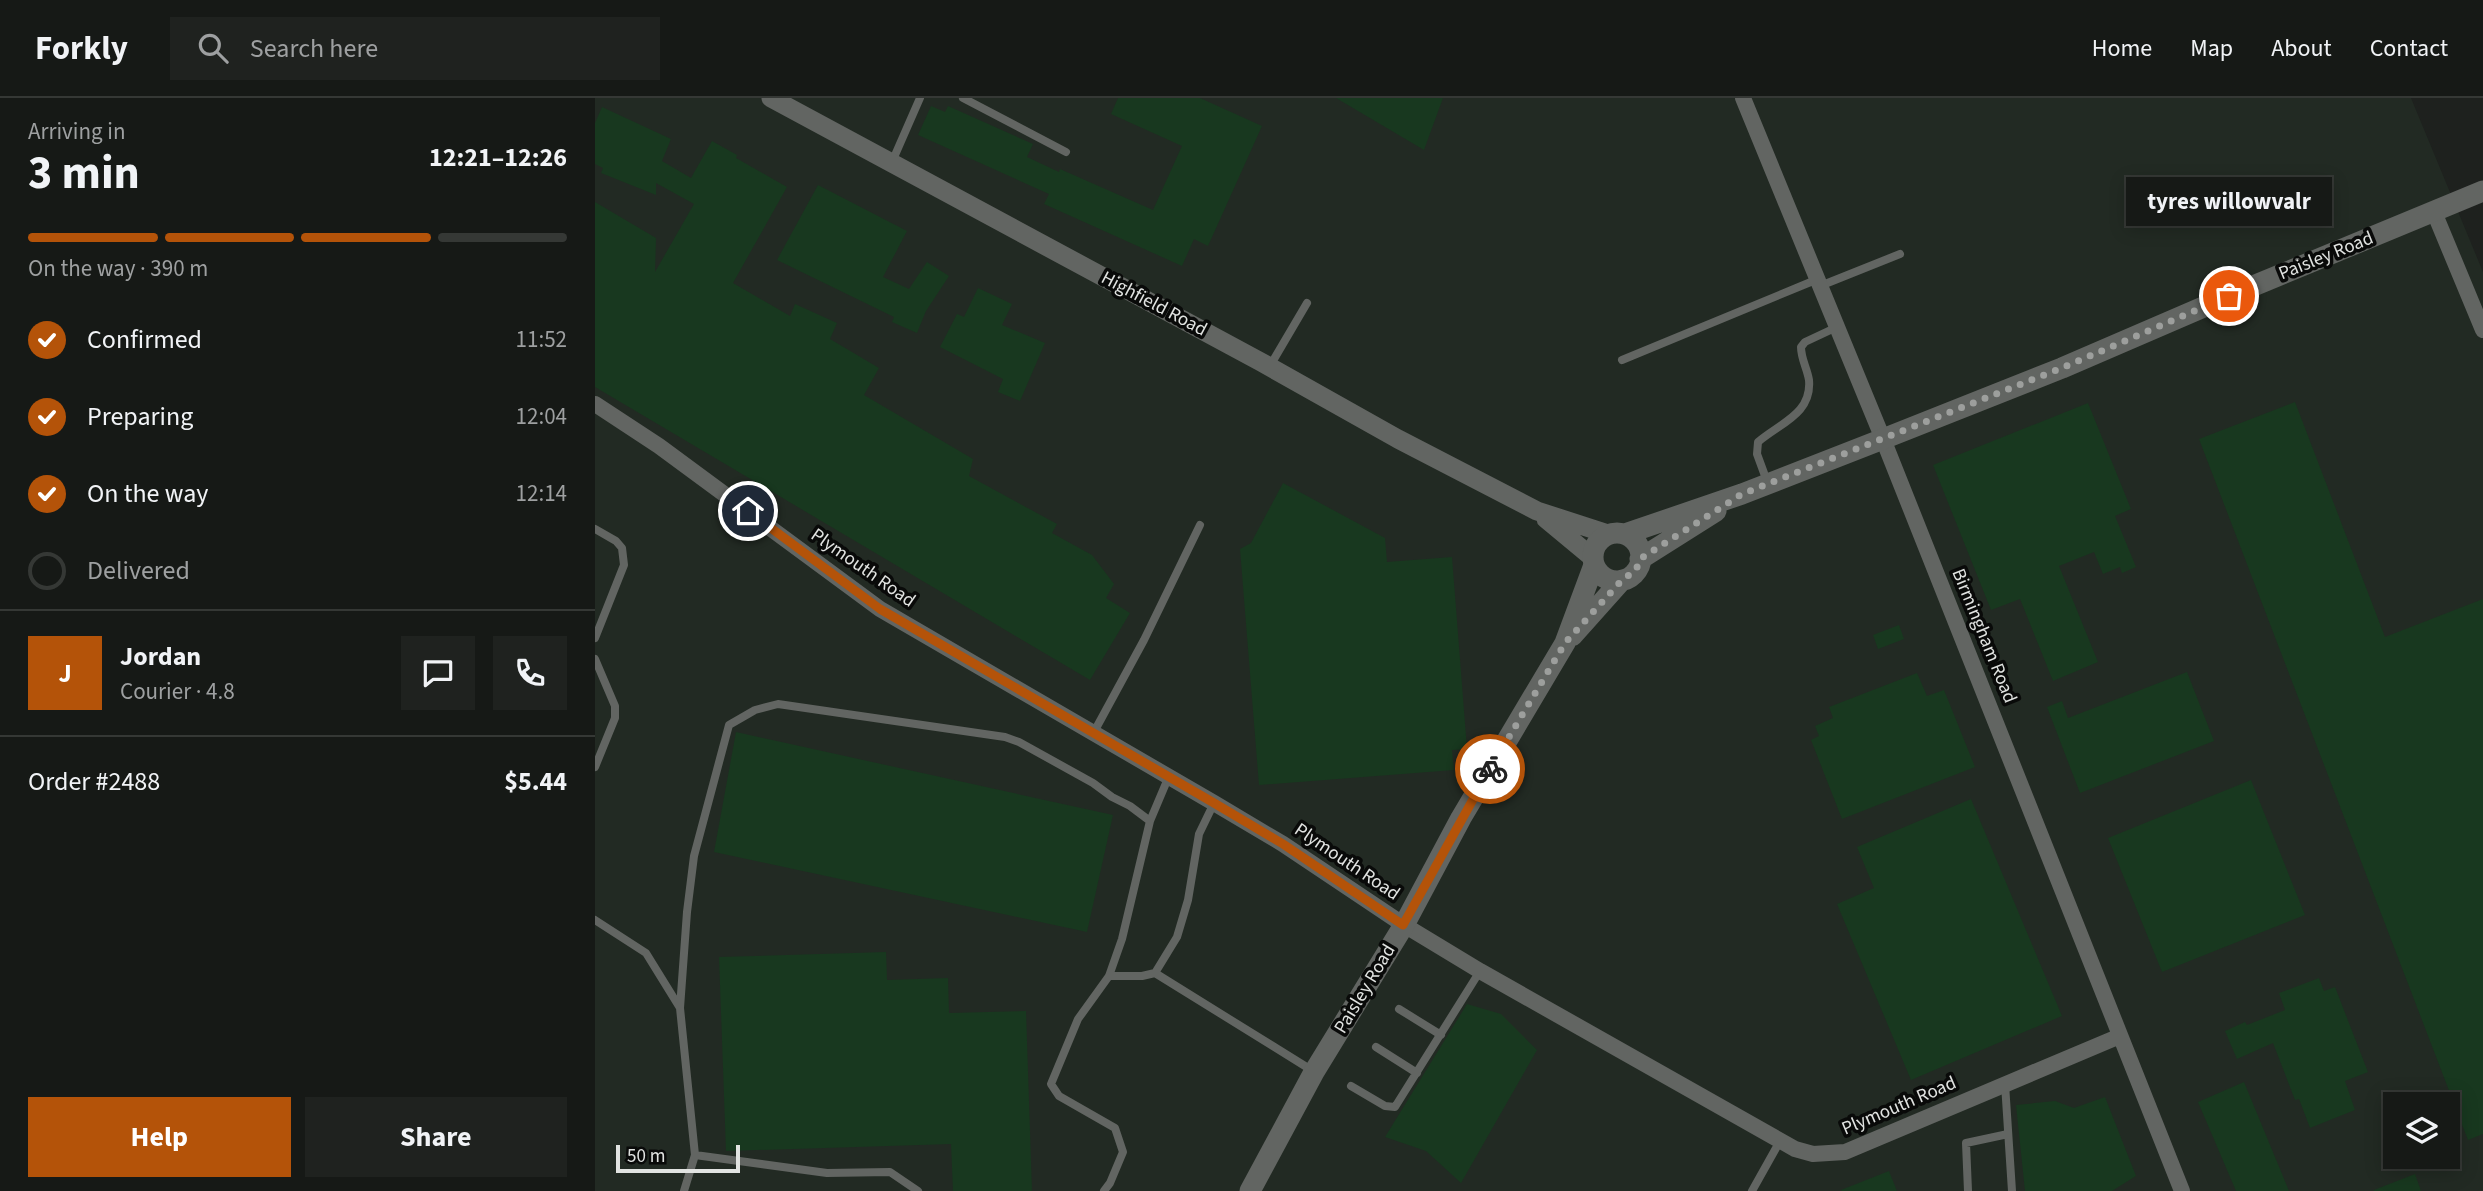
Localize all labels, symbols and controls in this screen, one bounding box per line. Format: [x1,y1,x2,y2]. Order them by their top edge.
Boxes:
search box [170,17,660,80]
text: Forkly [35,25,128,72]
icon: search [194,29,232,67]
text: Search here [250,30,378,67]
text: Home [2092,31,2152,66]
text: Map [2190,31,2233,66]
text: About [2271,31,2332,66]
text: Contact [2370,31,2448,66]
text: Arriving in [28,115,126,148]
text: 12:21–12:26 [429,139,567,176]
text: 3 min [28,141,140,206]
callout: tyres willowvalr [2126,177,2332,226]
text: tyres willowvalr [2147,185,2311,218]
street label: Paisley Road [2275,225,2377,287]
text: On the way · 390 m [28,252,208,285]
street label: Highfield Road [1096,265,1212,343]
pin [2199,266,2259,326]
icon: bag [2210,277,2248,315]
icon: check [28,321,66,359]
text: Confirmed [87,321,202,358]
text: 11:52 [516,323,567,356]
icon: check [28,398,66,436]
text: Preparing [87,398,193,435]
text: 12:04 [516,400,567,433]
icon: check [28,475,66,513]
text: On the way [87,475,208,512]
text: 12:14 [516,477,567,510]
pin [718,481,778,541]
icon: home [729,492,767,530]
street label: Plymouth Road [805,522,921,614]
text: Delivered [87,552,190,589]
street label: Birmingham Road [1945,565,2023,707]
button: chat [401,636,475,710]
button: phone [493,636,567,710]
text: Jordan [120,638,201,675]
text: J [58,655,72,692]
text: Courier · 4.8 [120,675,235,708]
courier [1455,734,1525,804]
icon: bike [1471,750,1509,788]
text: Order #2488 [28,763,160,800]
text: $5.44 [504,763,567,800]
street label: Plymouth Road [1289,817,1405,907]
street label: Paisley Road [1328,939,1402,1039]
street label: Plymouth Road [1837,1070,1961,1142]
map controls [2383,1092,2460,1169]
button: layers [2383,1092,2460,1169]
button: Help [28,1097,291,1177]
button: Share [305,1097,567,1177]
scale bar [616,1142,740,1174]
text: 50 m [627,1143,665,1170]

